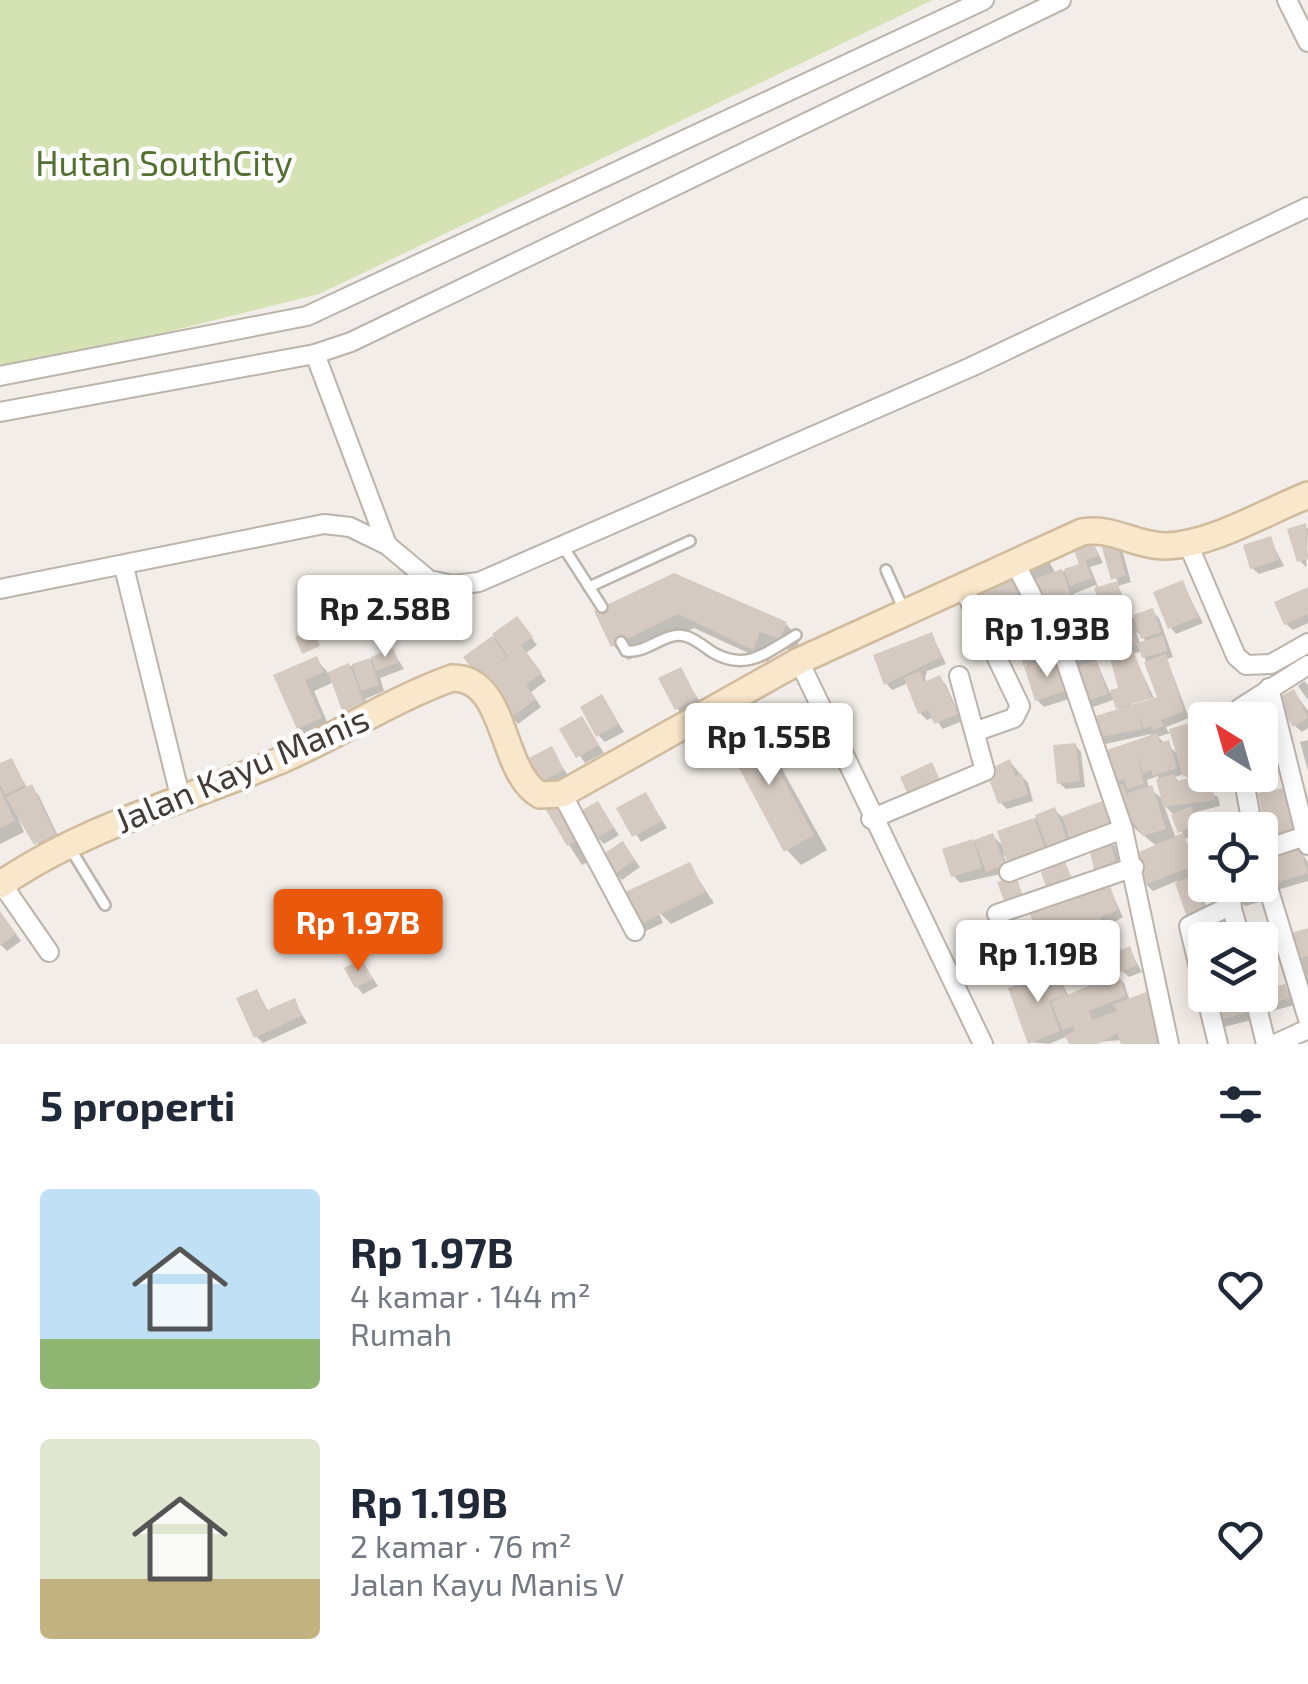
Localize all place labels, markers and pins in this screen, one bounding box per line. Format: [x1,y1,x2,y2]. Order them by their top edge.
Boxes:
pin: Rp 2.58B [282,575,488,660]
pin: Rp 1.93B [944,595,1150,680]
pin: Rp 1.55B [666,703,872,788]
pin: Rp 1.97B [255,889,461,974]
pin: Rp 1.19B [935,920,1141,1005]

